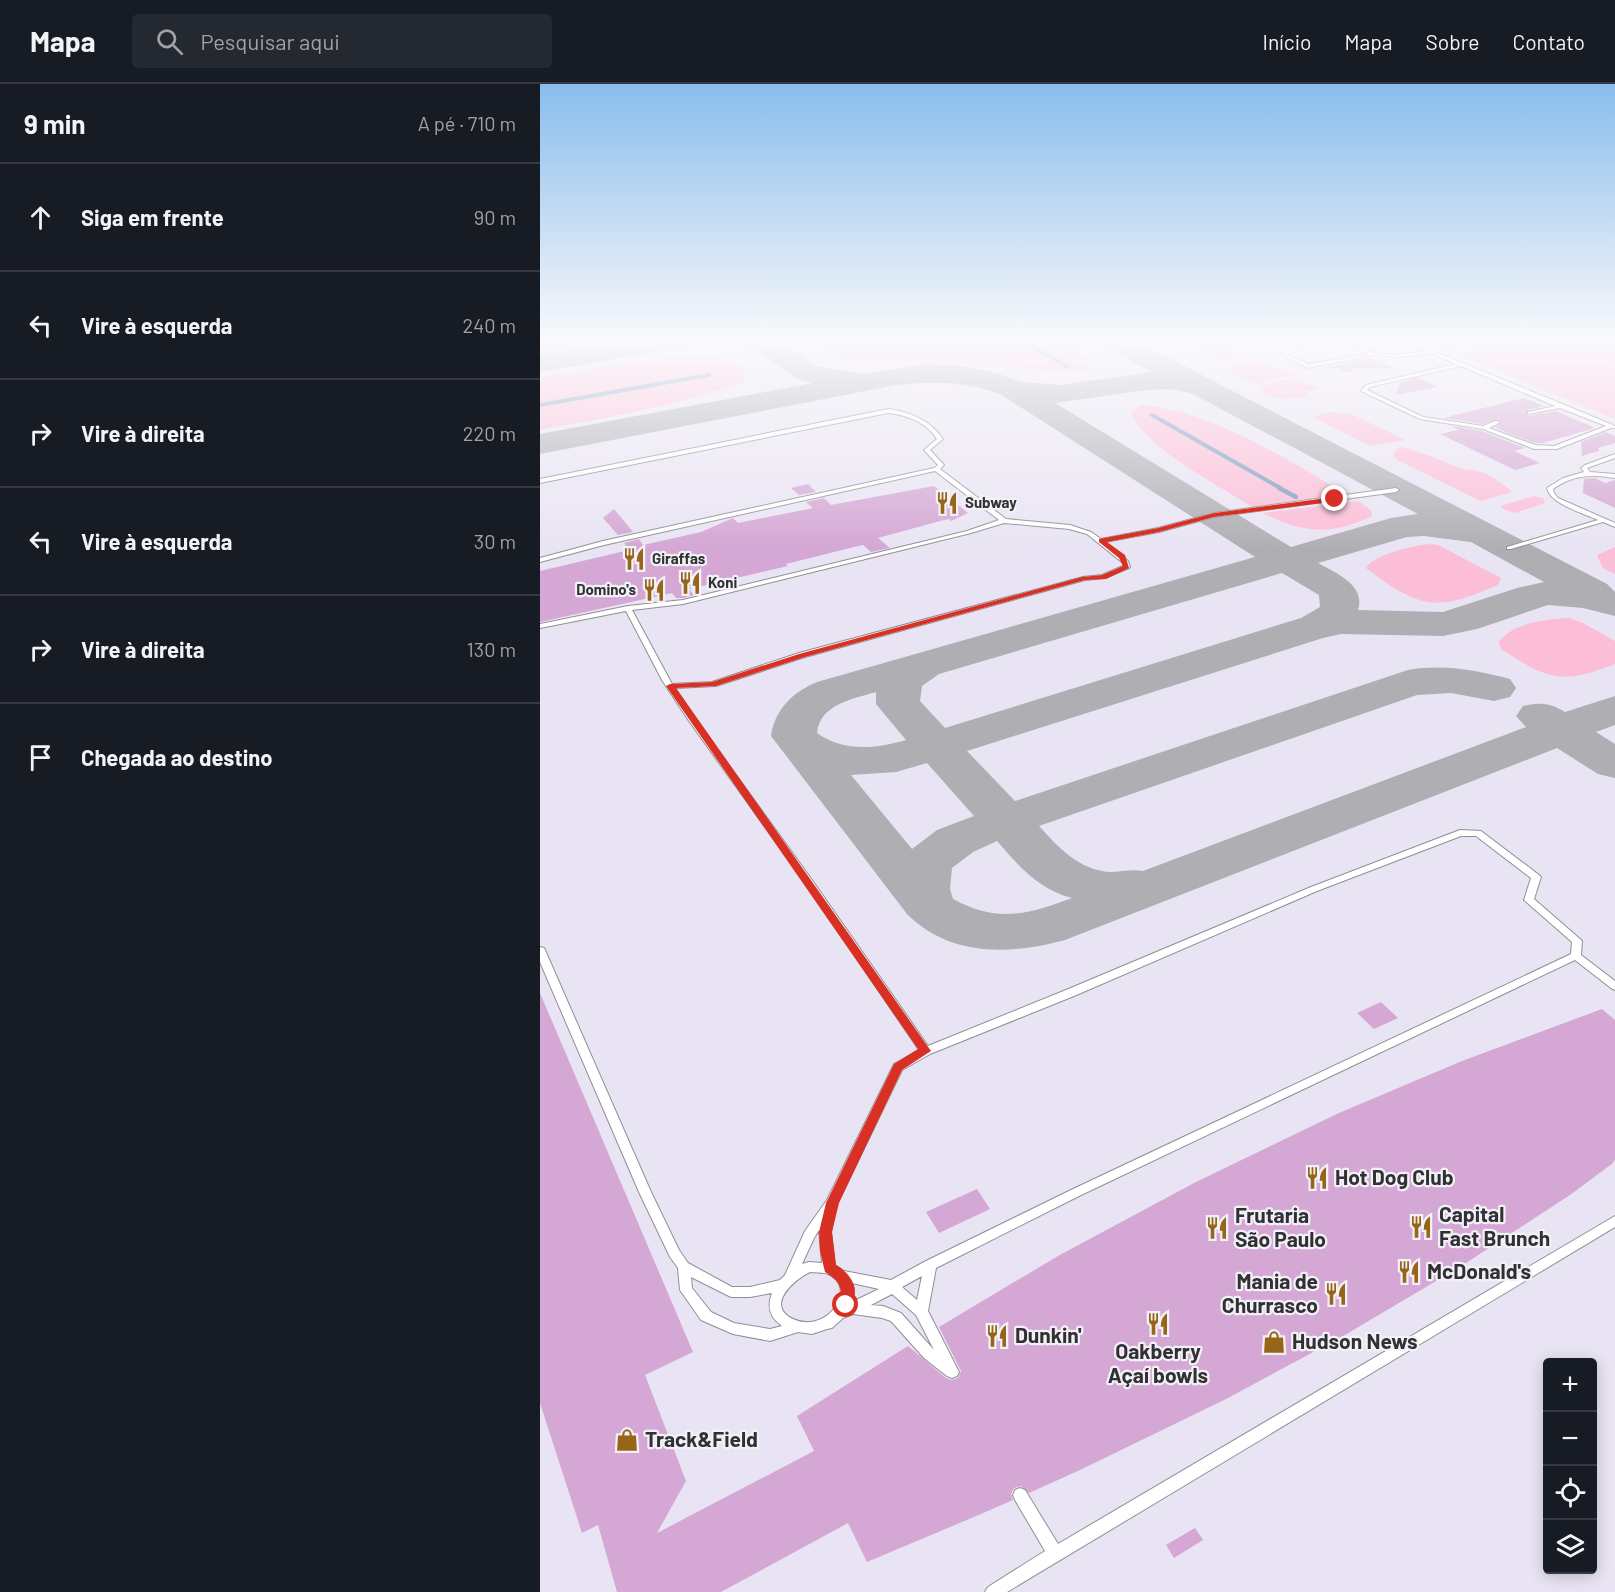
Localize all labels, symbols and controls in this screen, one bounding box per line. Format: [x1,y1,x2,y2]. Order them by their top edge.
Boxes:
search box [132,14,552,68]
text: Mapa [30,24,96,58]
icon: search [153,25,186,58]
text: Pesquisar aqui [201,28,340,54]
text: Início [1263,29,1311,54]
text: Mapa [1344,29,1393,54]
text: Sobre [1426,29,1479,54]
text: Contato [1512,29,1585,54]
text: 9 min [24,108,86,139]
text: A pé · 710 m [418,111,516,135]
icon: ahead [24,201,57,234]
text: Siga em frente [81,204,224,230]
text: 90 m [474,205,516,229]
icon: left [24,309,57,342]
text: Vire à esquerda [81,312,232,338]
text: 240 m [462,313,516,337]
icon: right [24,417,57,450]
text: Vire à direita [81,420,205,446]
text: 220 m [463,421,516,445]
route end [1321,485,1347,511]
restaurant icon: Subway [934,490,960,516]
place label: Subway [965,493,1017,511]
icon: left [24,525,57,558]
text: Vire à esquerda [81,528,232,554]
text: 30 m [474,529,516,553]
restaurant icon: Giraffas [621,546,647,572]
place label: Giraffas [652,549,706,567]
restaurant icon: Koni [677,570,703,596]
place label: Koni [708,573,737,591]
restaurant icon: Domino's [641,577,667,603]
place label: Domino's [576,580,636,598]
icon: right [24,633,57,666]
text: Vire à direita [81,636,205,662]
text: 130 m [467,637,516,661]
icon: arrive [24,741,57,774]
text: Chegada ao destino [81,744,272,770]
place label: Hot Dog Club [1335,1164,1454,1189]
restaurant icon: Hot Dog Club [1304,1165,1330,1191]
place label: Capital Fast Brunch [1439,1201,1550,1250]
place label: Frutaria São Paulo [1235,1202,1326,1251]
restaurant icon: Capital Fast Brunch [1408,1214,1434,1240]
restaurant icon: Frutaria São Paulo [1204,1215,1230,1241]
place label: McDonald's [1427,1258,1531,1283]
restaurant icon: McDonald's [1396,1259,1422,1285]
place label: Mania de Churrasco [1222,1268,1318,1317]
restaurant icon: Mania de Churrasco [1323,1281,1349,1307]
route start [832,1291,858,1317]
restaurant icon: Oakberry Açaí bowls [1145,1311,1171,1337]
place label: Dunkin' [1015,1322,1082,1347]
restaurant icon: Dunkin' [984,1323,1010,1349]
place label: Hudson News [1292,1328,1418,1353]
shop icon: Hudson News [1261,1329,1287,1355]
place label: Oakberry Açaí bowls [1108,1338,1208,1387]
map controls [1543,1358,1597,1574]
button: + [1543,1358,1597,1412]
button: − [1543,1412,1597,1466]
place label: Track&Field [645,1426,758,1451]
shop icon: Track&Field [614,1427,640,1453]
button: locate [1543,1466,1597,1520]
button: layers [1543,1520,1597,1574]

